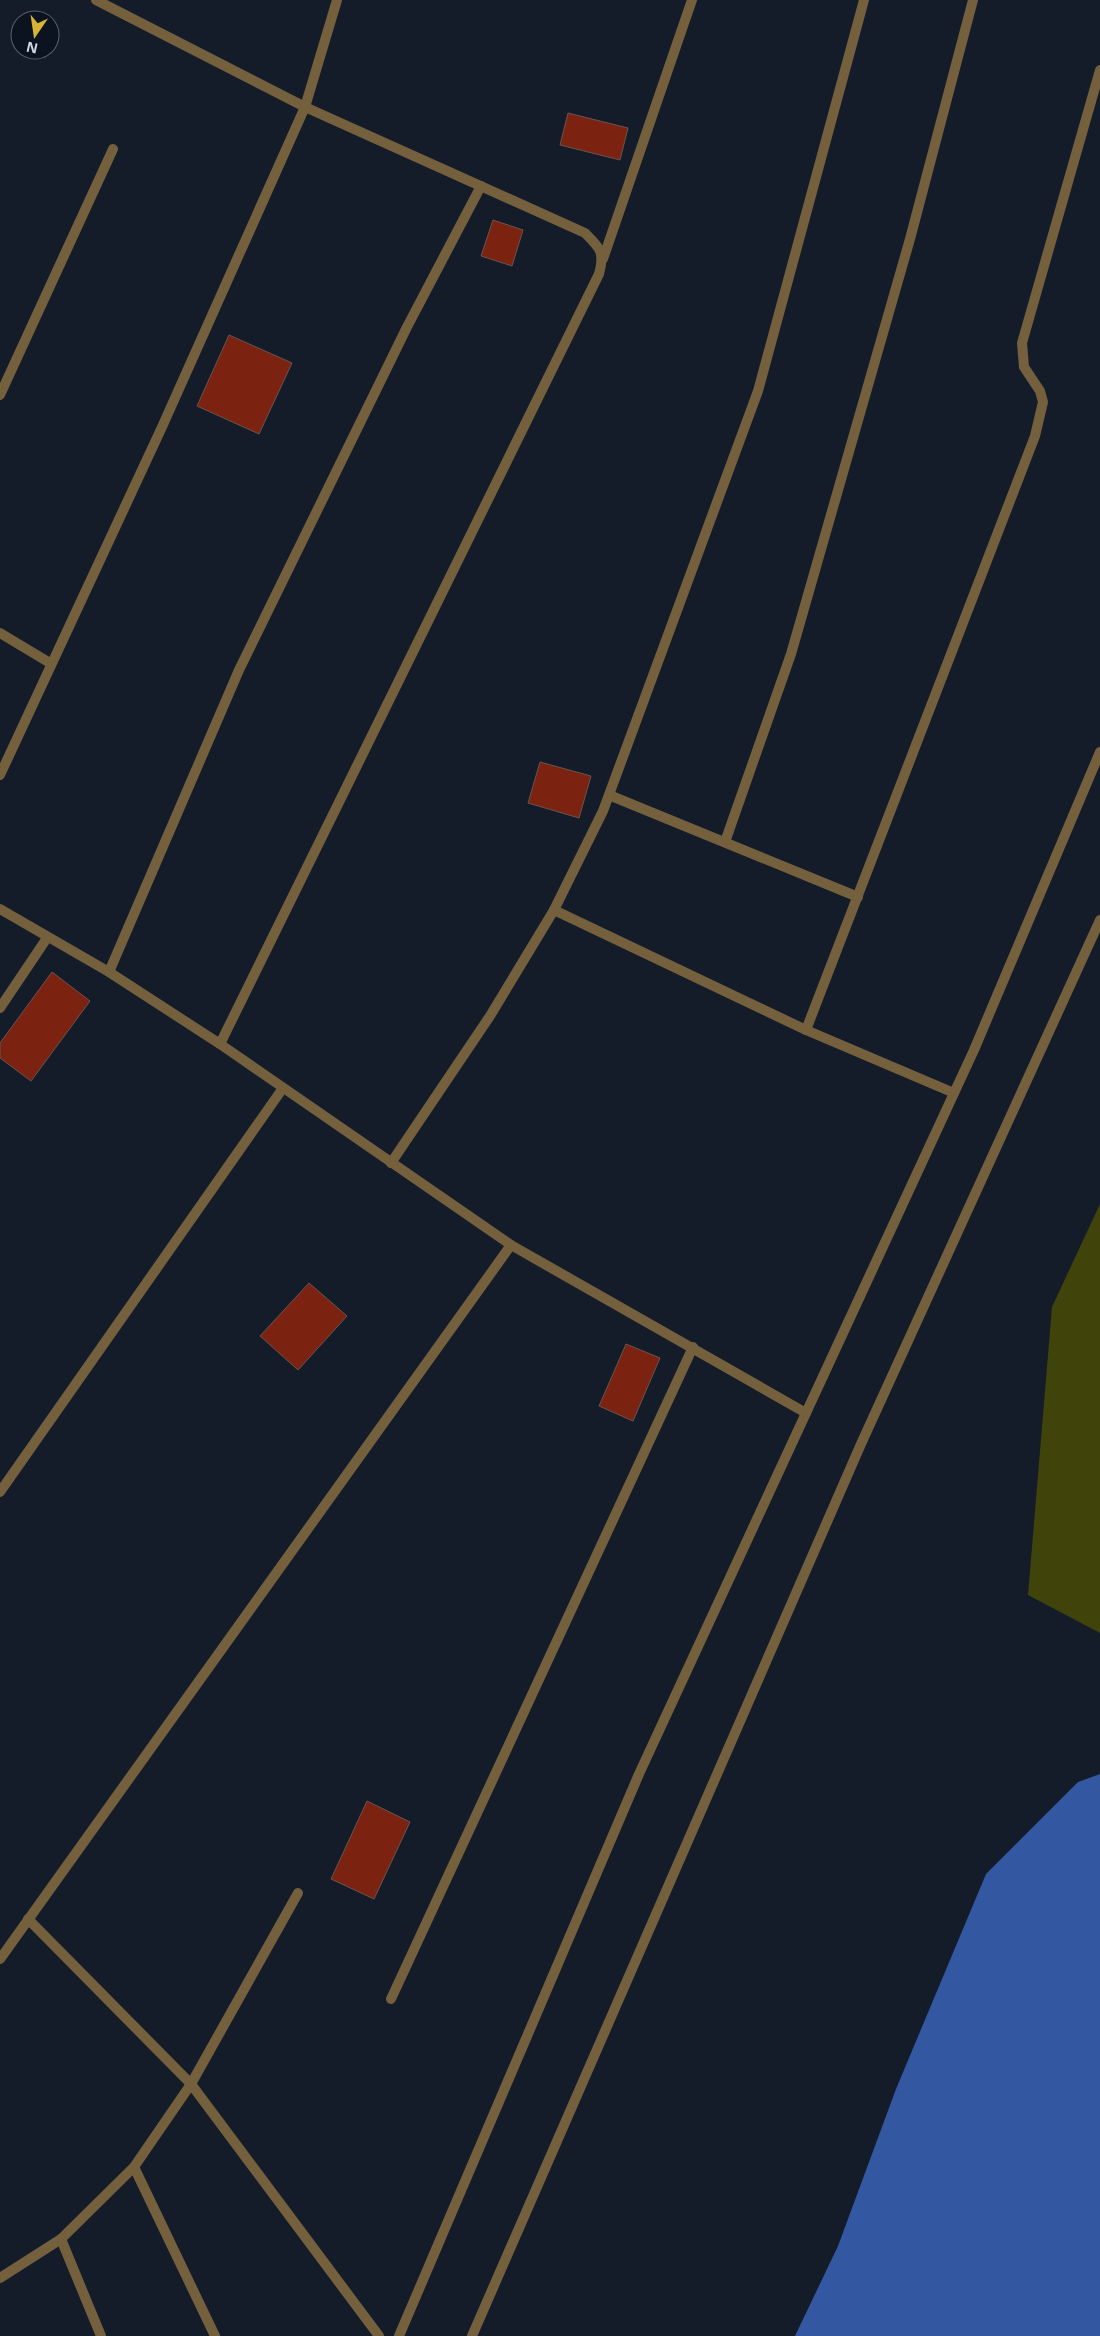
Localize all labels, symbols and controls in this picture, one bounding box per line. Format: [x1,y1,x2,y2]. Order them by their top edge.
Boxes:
north arrow [10,10,60,60]
text: N [24,38,40,59]

